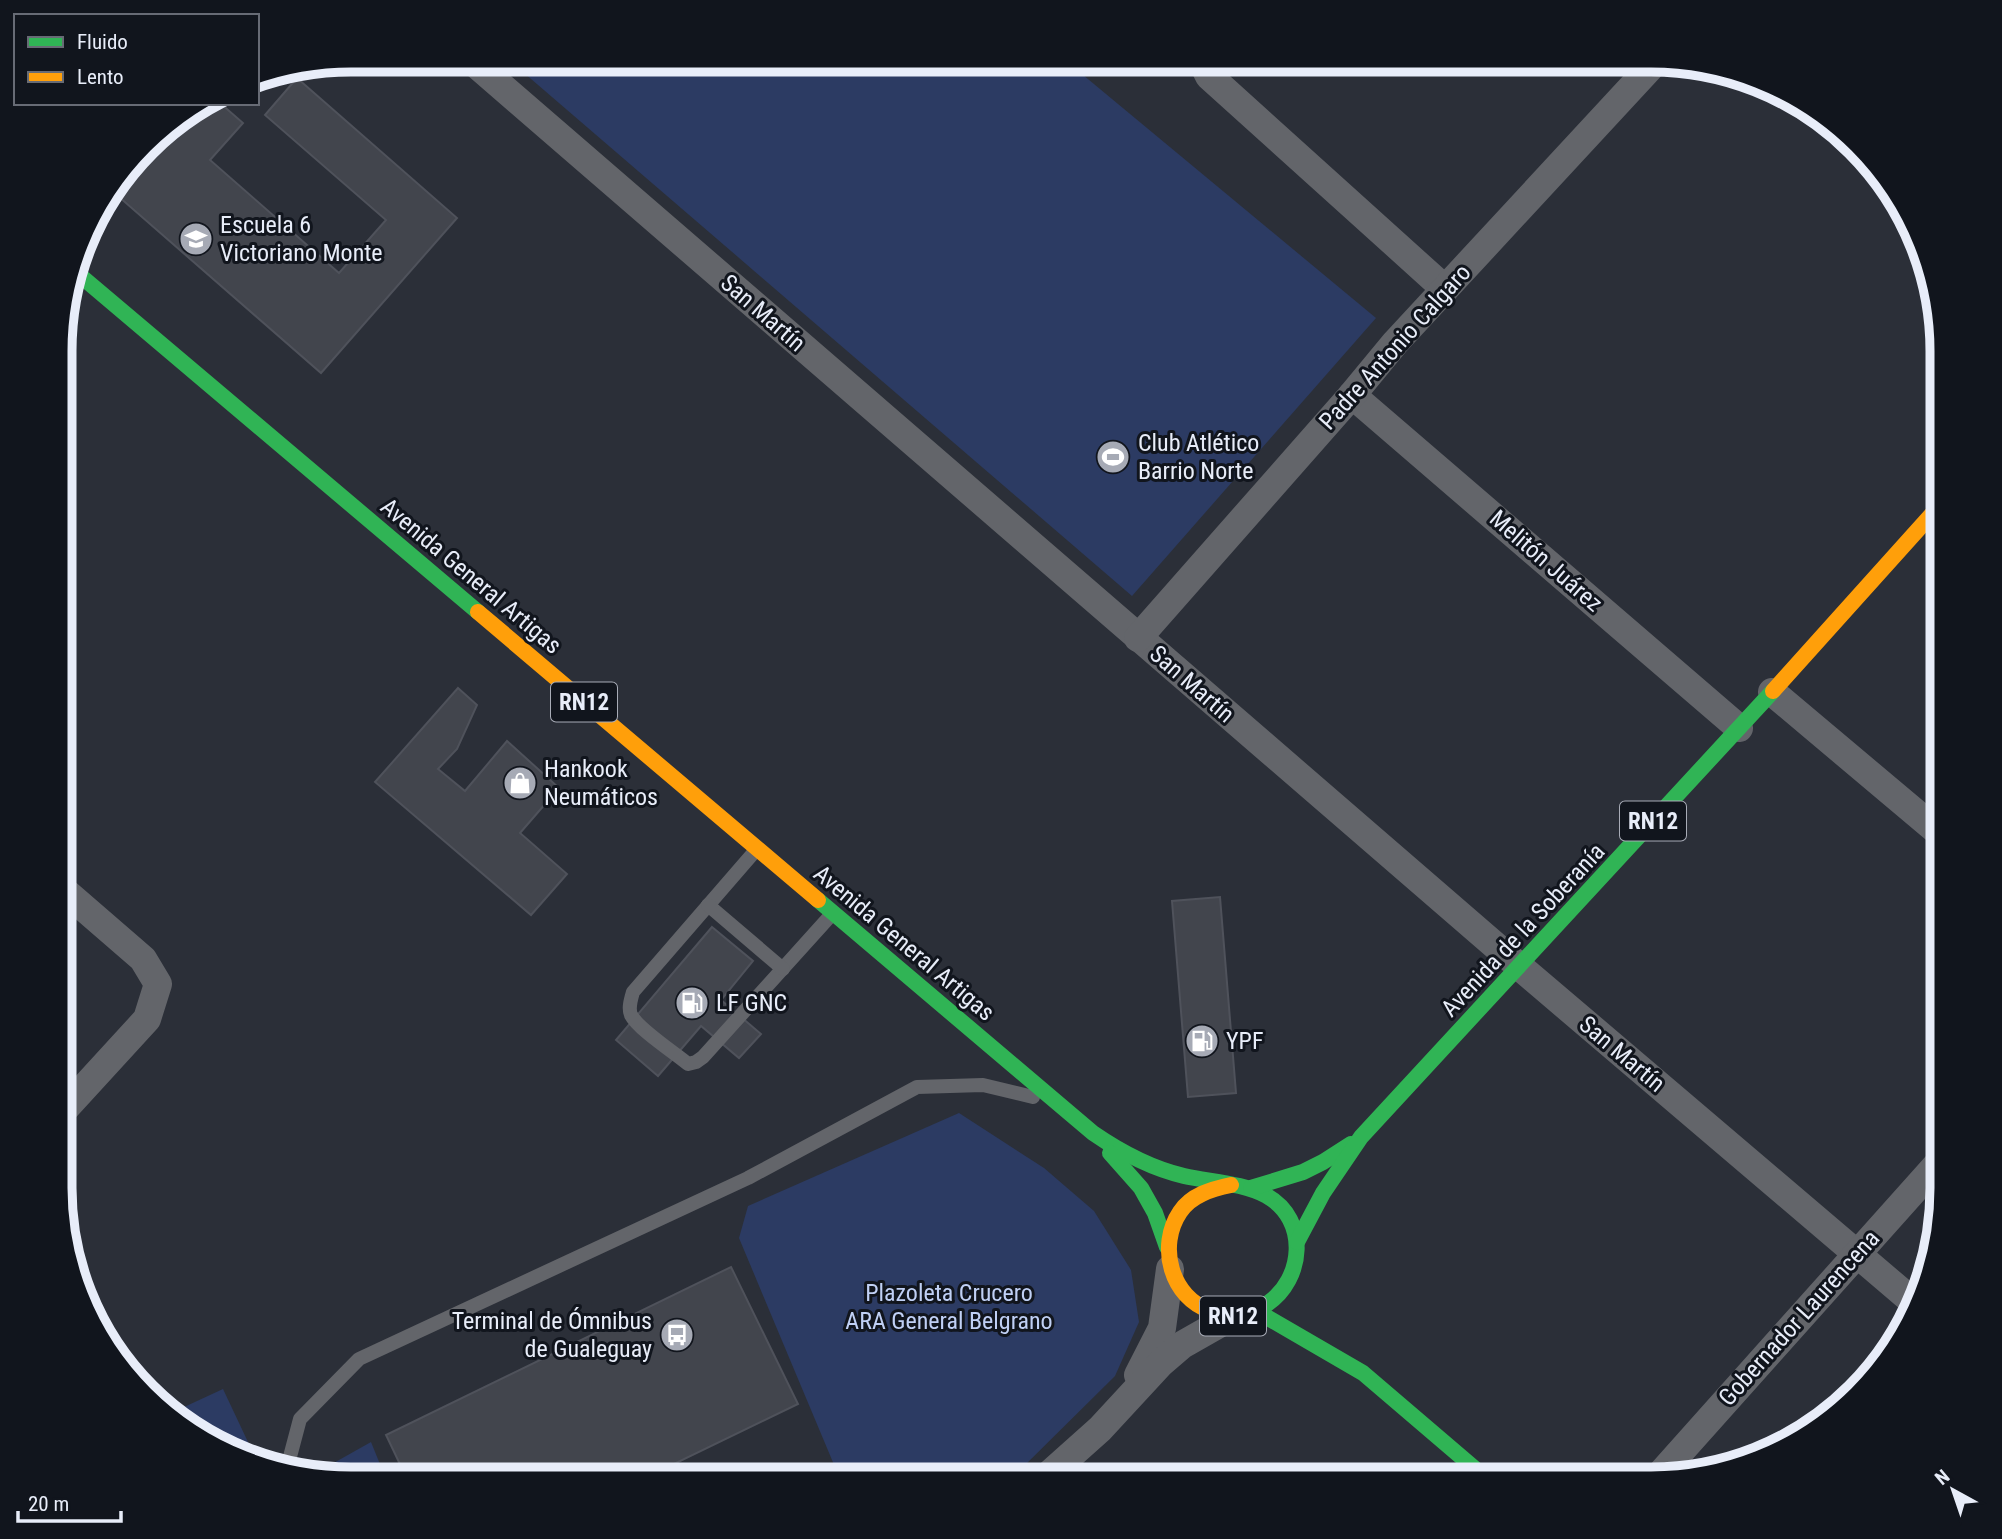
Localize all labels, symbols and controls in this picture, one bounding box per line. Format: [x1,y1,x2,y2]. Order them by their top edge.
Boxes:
legend [14,14,259,105]
text: Fluido [77,30,128,54]
text: Lento [77,65,124,89]
place label: Escuela 6 Victoriano Monte [220,211,383,267]
school or university icon: Escuela 6 Victoriano Monte [177,220,215,258]
street label: Padre Antonio Calgaro [1313,259,1477,435]
street label: San Martín [715,269,811,357]
place label: Club Atlético Barrio Norte [1138,429,1259,485]
sports icon: Club Atlético Barrio Norte [1094,438,1132,476]
street label: Avenida General Artigas [375,492,567,660]
street label: Melitón Juárez [1484,505,1608,617]
street label: San Martín [1144,640,1240,728]
road number: RN12 [551,682,617,722]
place label: Hankook Neumáticos [544,755,658,811]
shop icon: Hankook Neumáticos [501,764,539,802]
road number: RN12 [1620,802,1686,841]
street label: Avenida de la Soberanía [1436,838,1610,1022]
street label: Avenida General Artigas [808,859,1000,1027]
fuel station icon: LF GNC [673,984,711,1022]
place label: LF GNC [716,989,787,1017]
street label: San Martín [1574,1010,1670,1098]
fuel station icon: YPF [1183,1022,1221,1060]
place label: YPF [1226,1027,1263,1055]
street label: Gobernador Laurencena [1713,1224,1885,1412]
park label: Plazoleta Crucero ARA General Belgrano [845,1279,1053,1335]
road number: RN12 [1200,1296,1266,1336]
place label: Terminal de Ómnibus de Gualeguay [452,1307,652,1363]
bus stop icon: Terminal de Ómnibus de Gualeguay [658,1316,696,1354]
north arrow [1918,1455,1988,1525]
text: N [1931,1465,1954,1490]
scale bar [18,1480,121,1524]
text: 20 m [28,1492,69,1516]

